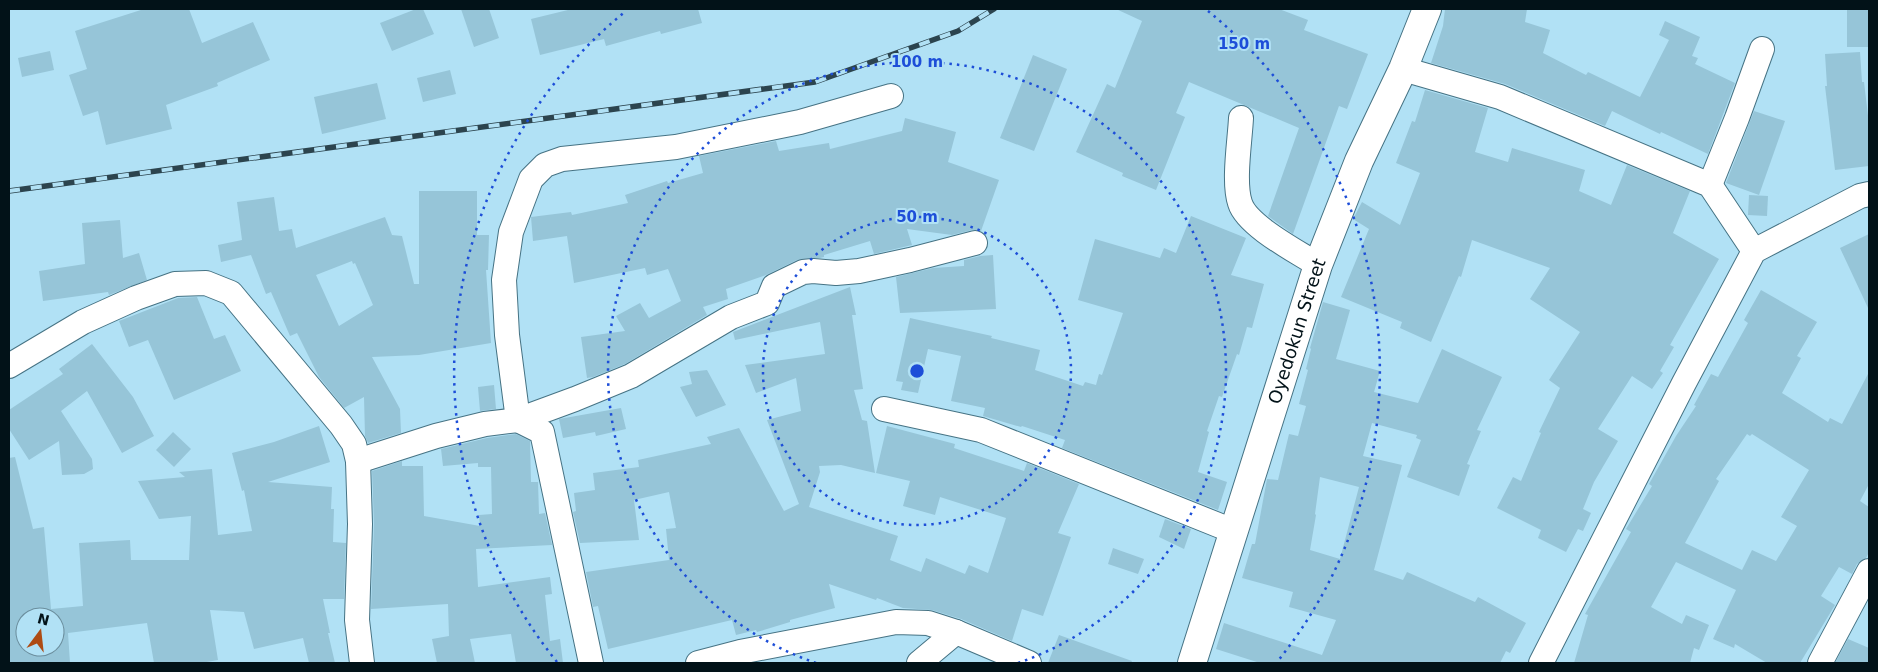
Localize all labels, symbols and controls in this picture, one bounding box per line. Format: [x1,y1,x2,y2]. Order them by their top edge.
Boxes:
text: 150 m [1218,35,1270,53]
text: 100 m [891,53,943,71]
text: 50 m [896,208,938,226]
street label: Oyedokun Street [1264,255,1330,406]
centre of rings [908,362,926,380]
north arrow [15,607,65,657]
text: N [36,610,51,629]

